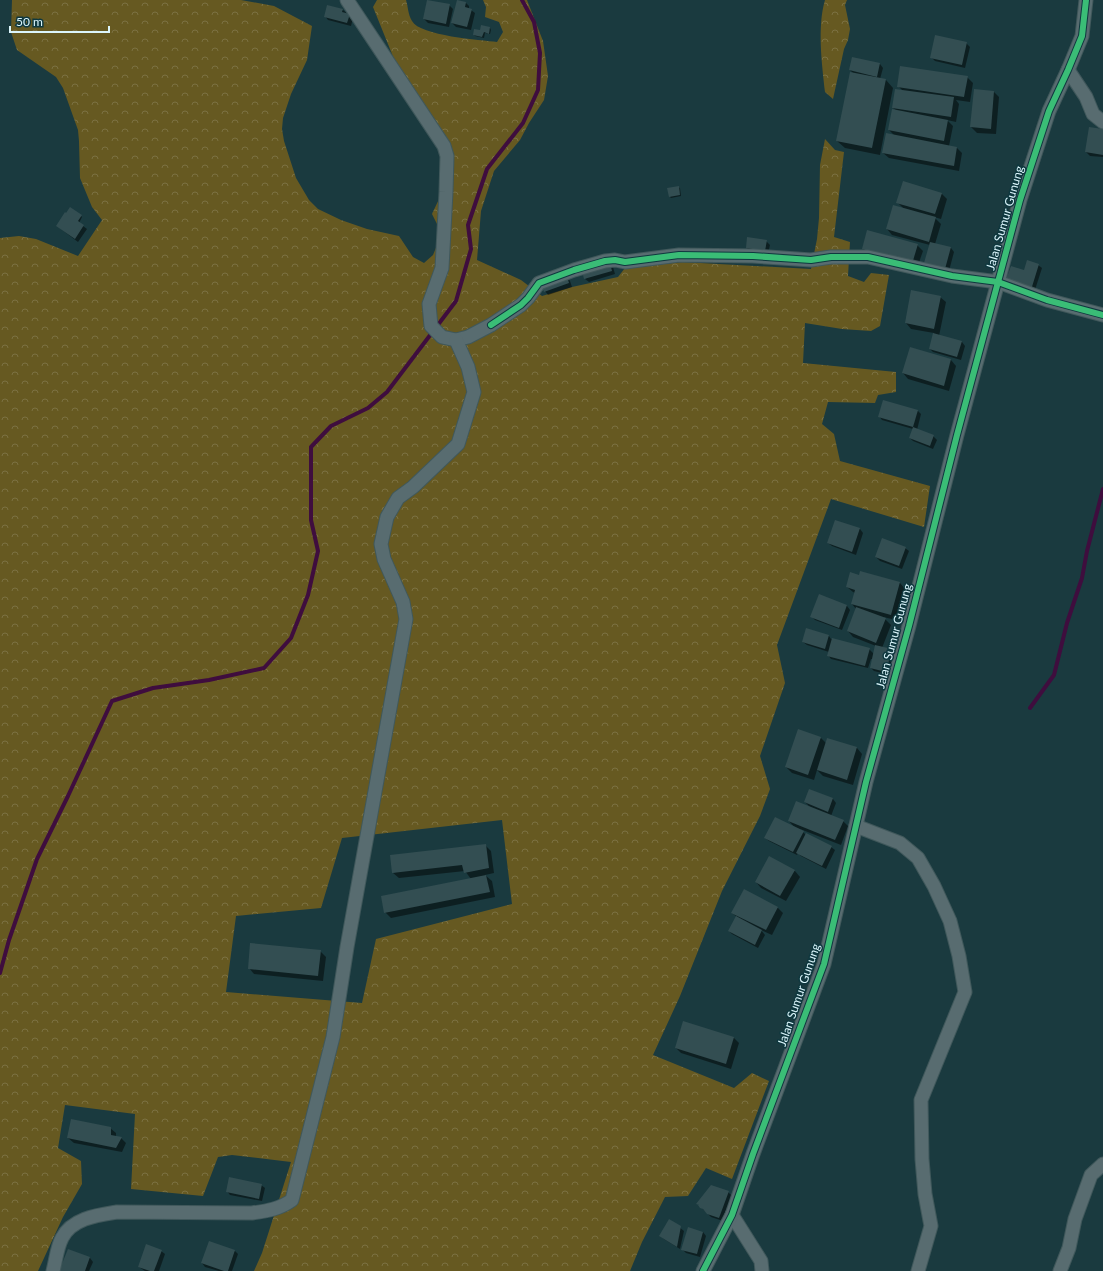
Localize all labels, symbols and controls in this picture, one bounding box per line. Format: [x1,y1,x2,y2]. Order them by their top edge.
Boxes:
scale bar [10,8,109,34]
text: 50 m [16,14,43,29]
street label: Jalan Sumur Gunung [982,164,1027,272]
street label: Jalan Sumur Gunung [872,582,915,690]
street label: Jalan Sumur Gunung [774,941,823,1048]

